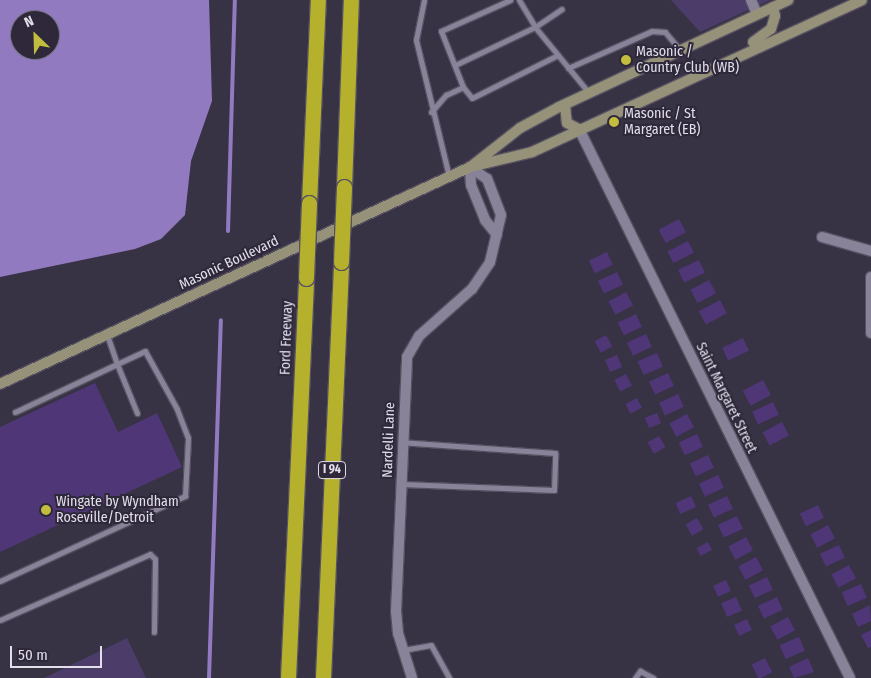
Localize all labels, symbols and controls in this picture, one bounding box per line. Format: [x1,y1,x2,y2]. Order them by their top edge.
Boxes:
north arrow [10,10,60,60]
text: N [22,12,36,31]
place label: Masonic / Country Club (WB) [636,44,739,76]
marker: Masonic / Country Club (WB) [620,54,632,66]
place label: Masonic / St Margaret (EB) [624,106,700,138]
marker: Masonic / St Margaret (EB) [608,116,620,128]
street label: Masonic Boulevard [177,233,281,293]
street label: Ford Freeway [277,301,297,375]
street label: Saint Margaret Street [692,340,760,456]
street label: Nardelli Lane [379,402,399,478]
road number: I 94 [317,460,347,480]
place label: Wingate by Wyndham Roseville/Detroit [56,494,179,526]
marker: Wingate by Wyndham Roseville/Detroit [40,504,52,516]
scale bar [12,636,105,668]
text: 50 m [18,646,48,664]

